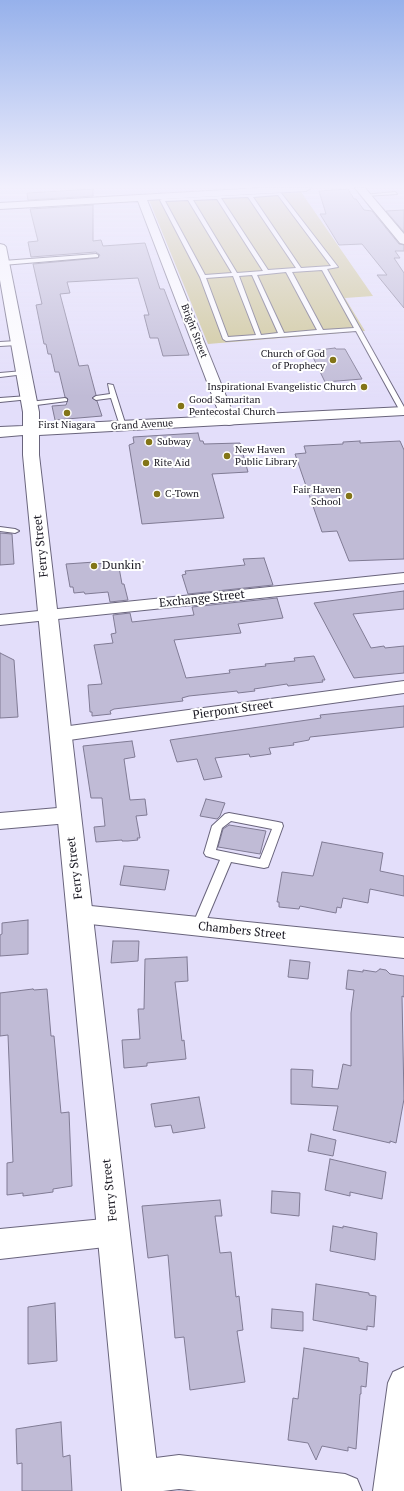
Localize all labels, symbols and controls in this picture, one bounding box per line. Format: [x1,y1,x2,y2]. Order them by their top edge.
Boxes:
street label: Bright Street [178,302,210,360]
place label: Church of God of Prophecy [261,348,325,372]
marker: Church of God of Prophecy [328,355,338,365]
place label: Inspirational Evangelistic Church [207,381,356,393]
marker: Inspirational Evangelistic Church [359,382,369,392]
place label: Good Samaritan Pentecostal Church [189,394,275,418]
marker: Good Samaritan Pentecostal Church [176,401,186,411]
marker: First Niagara [62,408,72,418]
street label: Grand Avenue [111,417,173,433]
place label: First Niagara [38,419,96,431]
place label: Subway [157,436,191,448]
marker: Subway [144,437,154,447]
place label: New Haven Public Library [235,444,297,468]
marker: New Haven Public Library [222,451,232,461]
place label: Rite Aid [154,457,190,469]
marker: Rite Aid [141,458,151,468]
place label: Fair Haven School [293,484,341,508]
place label: C-Town [165,488,199,500]
marker: C-Town [152,489,162,499]
marker: Fair Haven School [344,491,354,501]
street label: Ferry Street [31,514,51,578]
place label: Dunkin' [102,559,144,573]
marker: Dunkin' [89,561,99,571]
street label: Exchange Street [158,587,246,611]
street label: Pierpont Street [192,697,274,723]
street label: Ferry Street [64,836,86,900]
street label: Chambers Street [197,919,287,943]
street label: Ferry Street [100,1158,120,1222]

